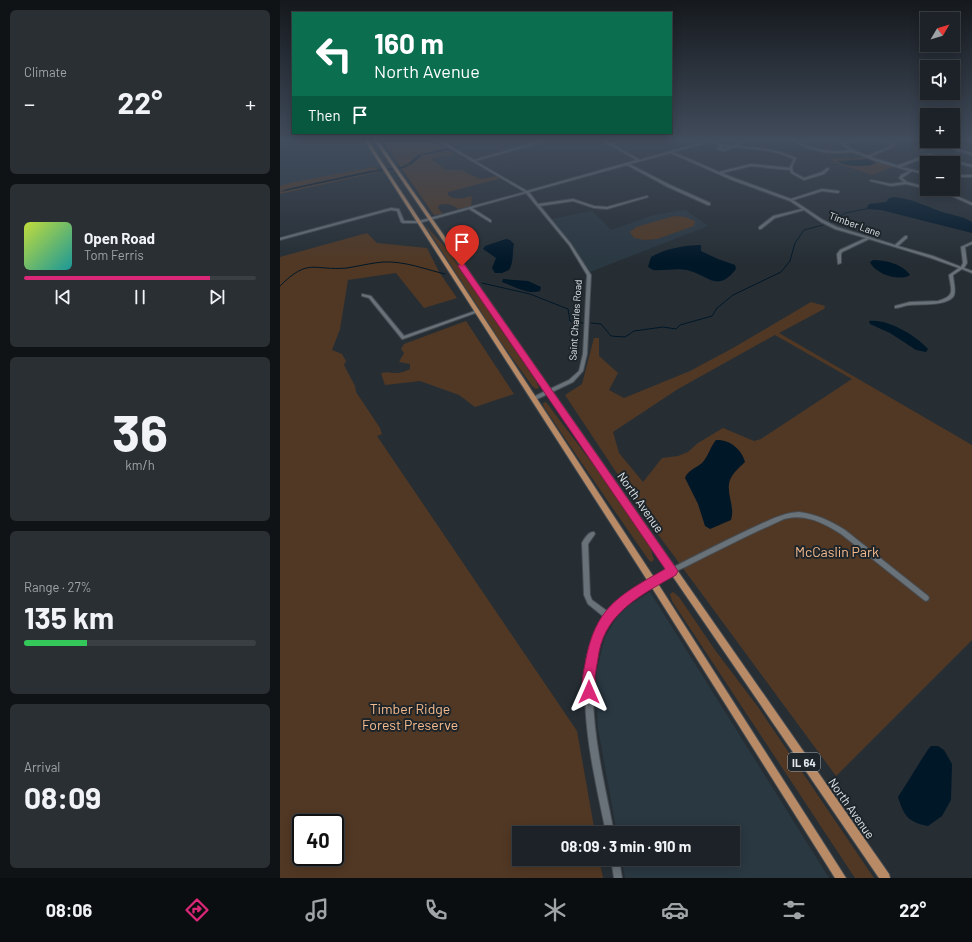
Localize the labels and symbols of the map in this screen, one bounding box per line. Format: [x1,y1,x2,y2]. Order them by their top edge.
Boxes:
north arrow [920,12,960,52]
street label: Timber Lane [827,209,883,239]
pin [445,225,479,266]
street label: Saint Charles Road [566,279,584,361]
street label: North Avenue [615,469,667,535]
park label: McCaslin Park [795,543,879,560]
position arrow [568,671,610,713]
park label: Timber Ridge Forest Preserve [362,700,458,733]
road number: IL 64 [788,753,820,771]
street label: North Avenue [826,775,878,841]
speed limit sign: 40 [292,814,344,866]

